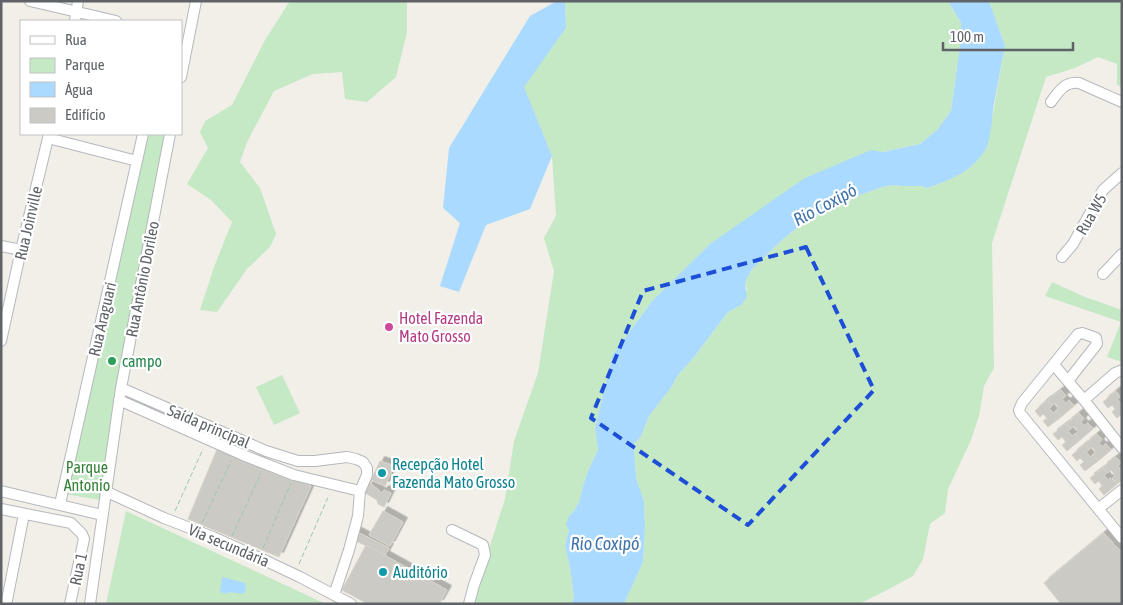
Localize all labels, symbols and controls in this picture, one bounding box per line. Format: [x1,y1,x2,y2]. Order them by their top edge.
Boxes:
legend [20,20,182,135]
scale bar [943,20,1073,52]
text: 100 m [950,28,984,45]
text: Rua [65,31,87,48]
text: Parque [65,56,105,73]
text: Água [65,81,93,98]
text: Edifício [65,106,106,123]
water label: Rio Coxipó [789,179,860,230]
street label: Rua Joinville [11,184,45,262]
street label: Rua W5 [1072,190,1110,238]
street label: Rua Antônio Dorileo [122,219,162,339]
street label: Rua Araguari [85,280,120,358]
place label: Hotel Fazenda Mato Grosso [399,309,483,345]
marker: Hotel Fazenda Mato Grosso [383,321,395,333]
place label: campo [122,352,162,371]
marker: campo [106,355,118,367]
street label: Saída principal [165,401,254,453]
place label: Recepção Hotel Fazenda Mato Grosso [392,455,515,491]
park label: Parque Antonio [64,458,110,494]
marker: Recepção Hotel Fazenda Mato Grosso [376,467,388,479]
street label: Via secundária [186,520,272,570]
water label: Rio Coxipó [571,533,639,554]
street label: Rua 1 [66,551,90,587]
place label: Auditório [393,563,448,581]
marker: Auditório [377,566,389,578]

